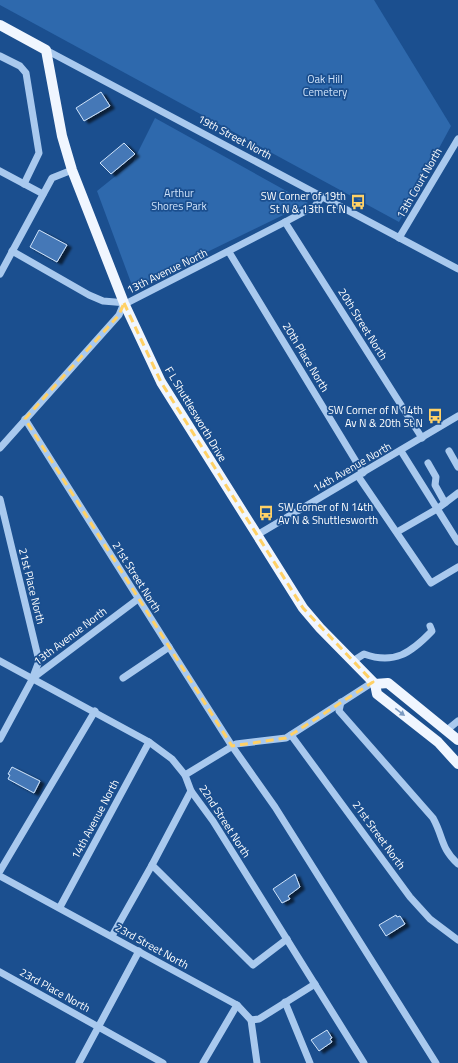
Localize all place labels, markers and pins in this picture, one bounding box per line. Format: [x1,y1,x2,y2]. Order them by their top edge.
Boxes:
place label: SW Corner of 19th St N & 13th Ct N [261,188,346,217]
bus stop icon: SW Corner of 19th St N & 13th Ct N [349,193,367,211]
place label: SW Corner of N 14th Av N & 20th St N [328,402,423,431]
bus stop icon: SW Corner of N 14th Av N & 20th St N [426,407,444,425]
place label: SW Corner of N 14th Av N & Shuttlesworth [278,499,378,528]
bus stop icon: SW Corner of N 14th Av N & Shuttlesworth [257,504,275,522]

